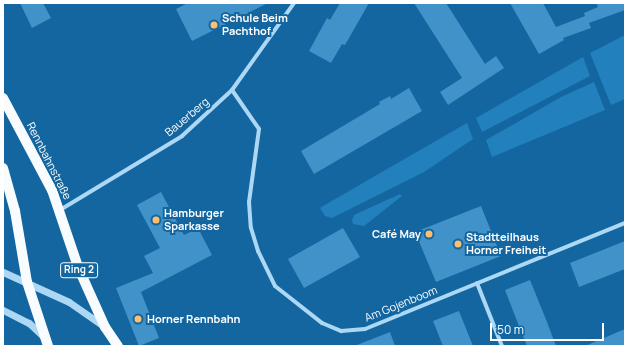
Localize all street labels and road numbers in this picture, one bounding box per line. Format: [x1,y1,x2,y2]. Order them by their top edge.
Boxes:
street label: Bauerberg [162,95,212,139]
street label: Rennbahnstraße [24,120,74,202]
road number: Ring 2 [60,262,98,278]
street label: Am Gojenboom [363,283,439,325]

